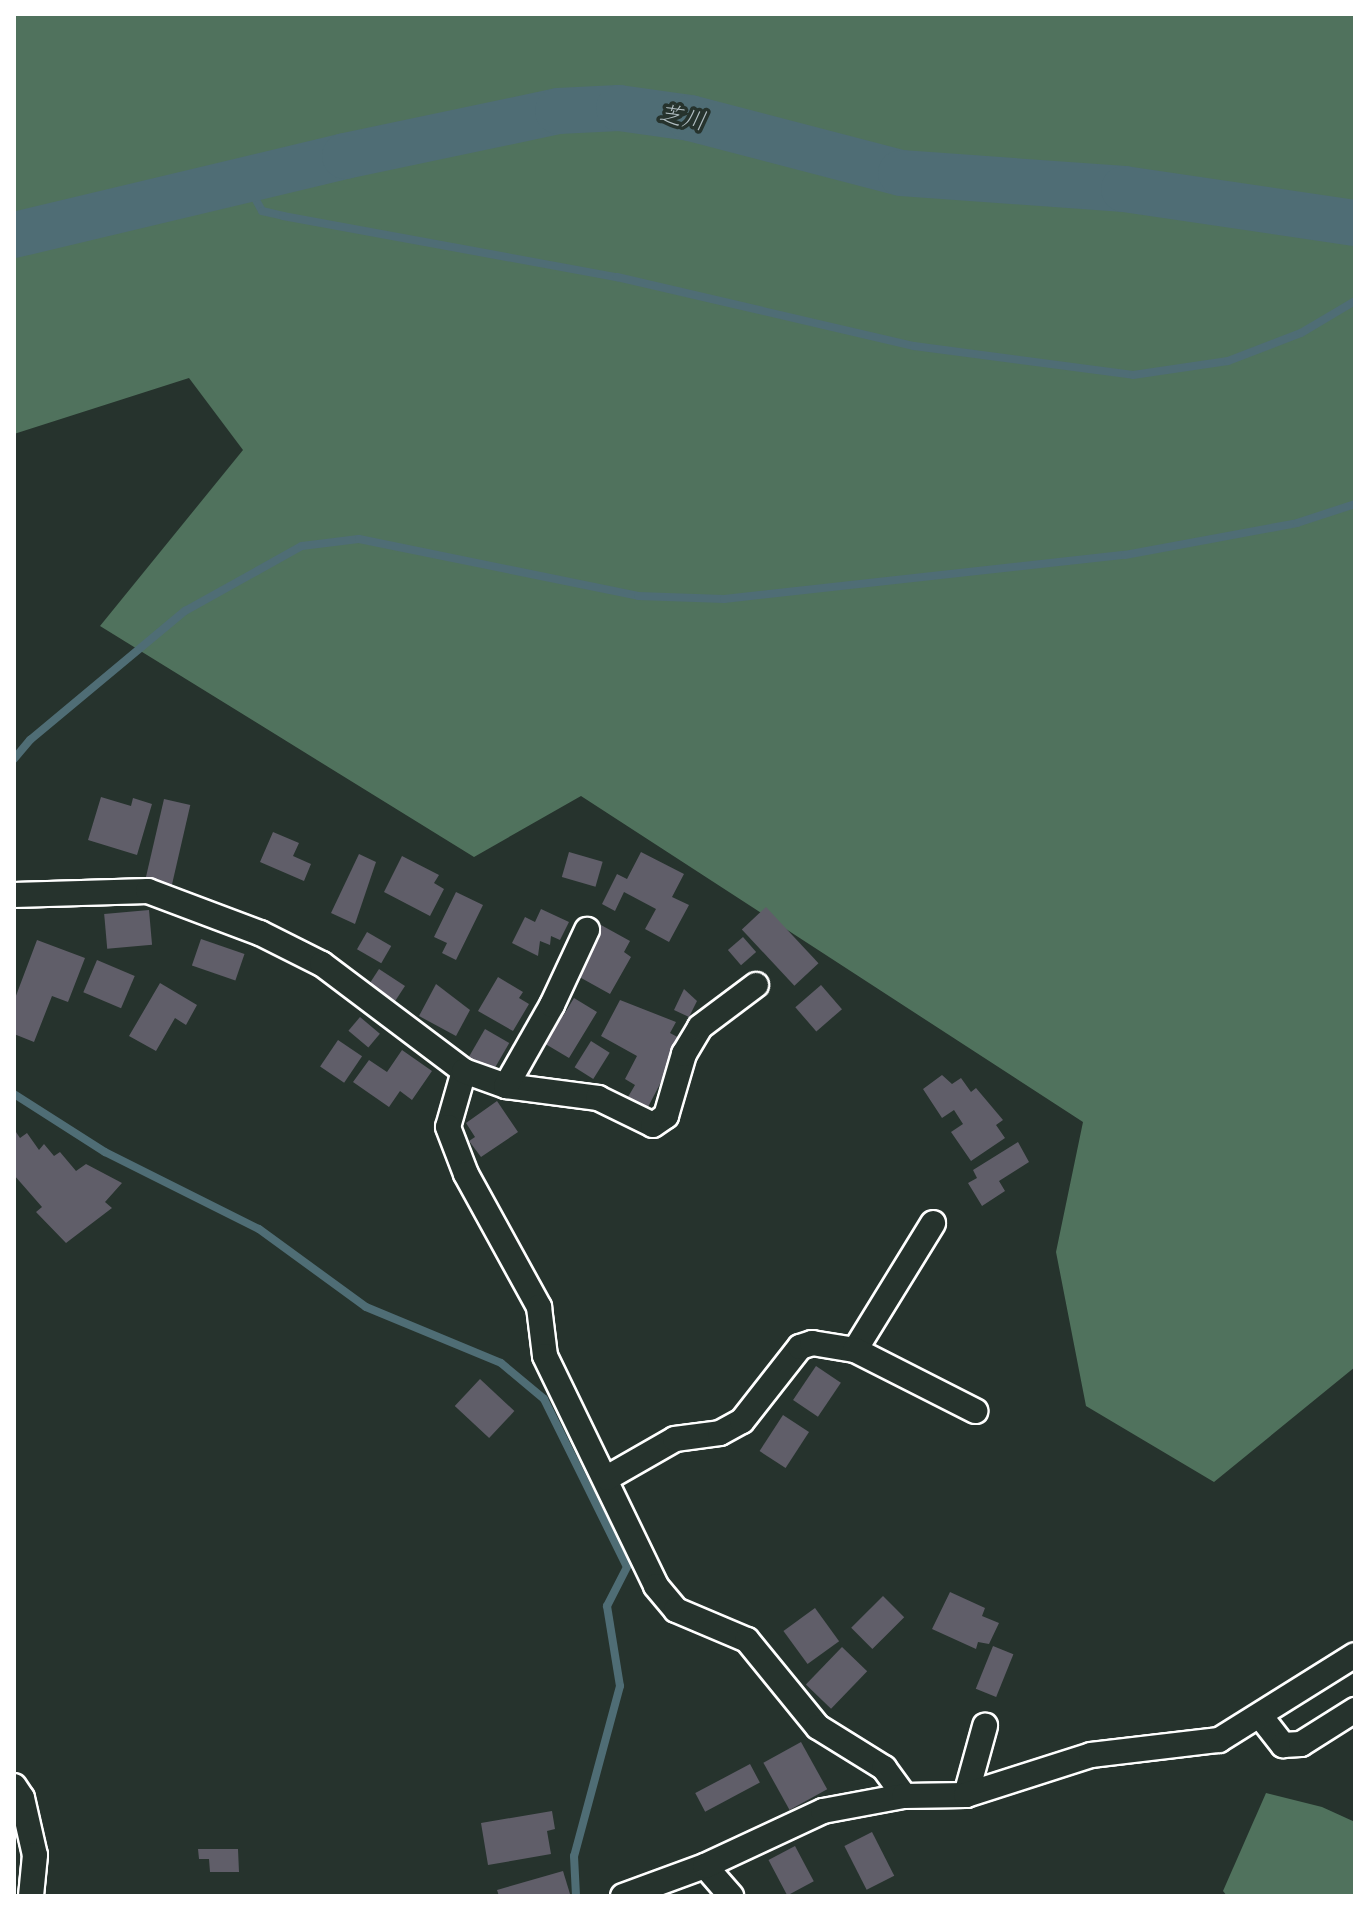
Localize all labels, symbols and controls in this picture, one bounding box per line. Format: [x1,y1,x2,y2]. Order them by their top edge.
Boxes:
water label: 芝川 [656,99,708,137]

